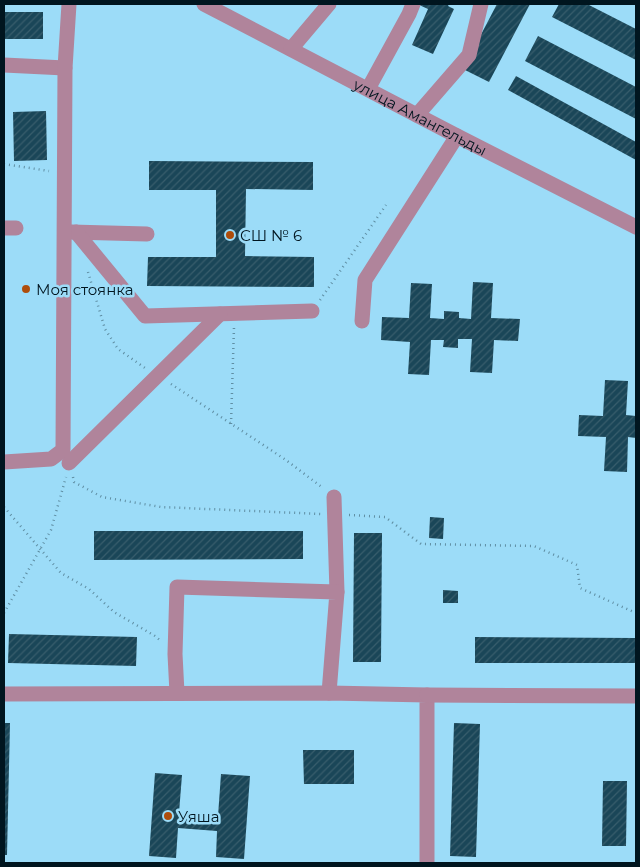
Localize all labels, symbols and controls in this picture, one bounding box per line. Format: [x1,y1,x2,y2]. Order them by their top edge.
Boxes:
street label: улица Амангельды [350,74,490,159]
place label: СШ № 6 [240,226,302,245]
marker: СШ № 6 [224,229,236,241]
place label: Моя стоянка [36,280,134,299]
marker: Моя стоянка [20,283,32,295]
place label: Уяша [178,807,219,826]
marker: Уяша [162,810,174,822]

